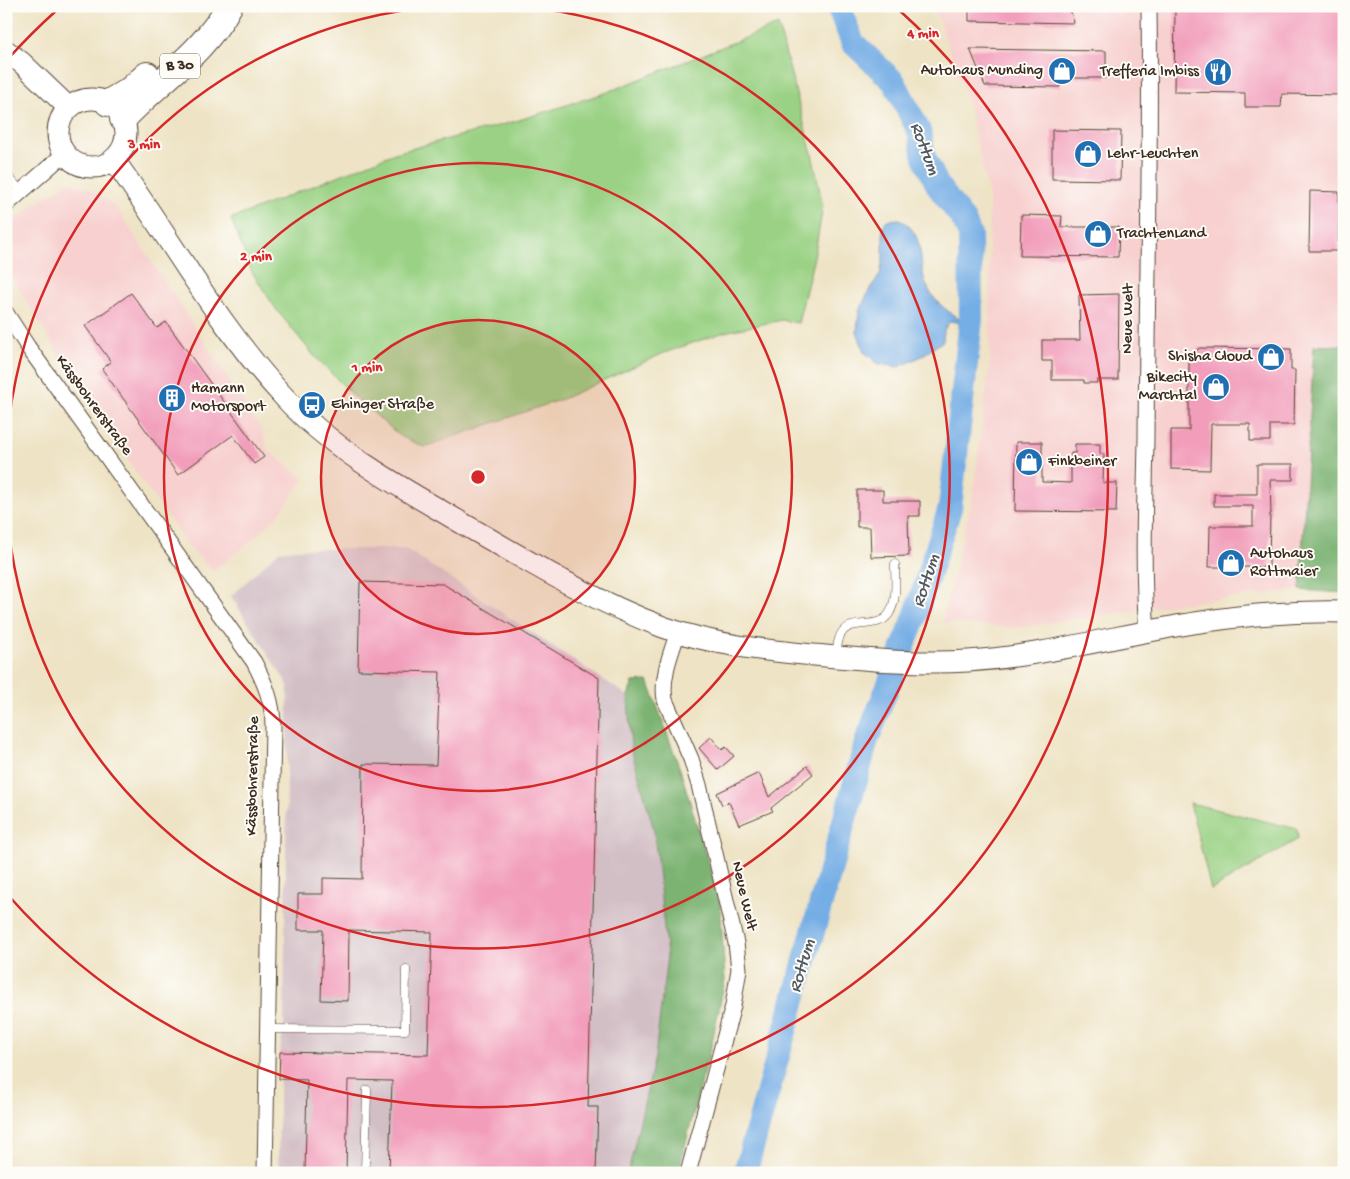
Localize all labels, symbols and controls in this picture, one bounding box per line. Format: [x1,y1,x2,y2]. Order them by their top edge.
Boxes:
text: 4 min [906,25,940,43]
road number: B 30 [160,54,200,78]
shop icon: Autohaus Munding [1047,56,1077,86]
restaurant icon: Trefferia Imbiss [1203,57,1233,87]
place label: Autohaus Munding [921,62,1043,81]
place label: Trefferia Imbiss [1099,63,1200,82]
water label: Rottum [904,120,944,178]
text: 3 min [127,136,161,154]
shop icon: Lehr-Leuchten [1073,139,1103,169]
place label: Lehr-Leuchten [1107,145,1199,164]
shop icon: TrachtenLand [1083,219,1113,249]
place label: TrachtenLand [1116,225,1207,244]
text: 2 min [240,248,273,266]
street label: Neue Welt [1119,282,1139,354]
shop icon: Shisha Cloud [1256,342,1286,372]
place label: Shisha Cloud [1168,348,1254,367]
street label: Kässbohrerstraße [50,352,136,460]
text: 1 min [351,359,383,377]
place label: Bikecity Marchtal [1138,369,1197,406]
shop icon: Bikecity Marchtal [1201,372,1231,402]
place label: Hamann Motorsport [191,380,267,417]
building icon: Hamann Motorsport [157,383,187,413]
bus stop icon: Ehinger Straße [297,390,327,420]
place label: Ehinger Straße [331,396,435,415]
shop icon: Finkbeiner [1014,447,1044,477]
place label: Finkbeiner [1047,453,1117,472]
centre of rings [469,468,487,486]
place label: Autohaus Rottmaier [1250,545,1319,582]
shop icon: Autohaus Rottmaier [1216,548,1246,578]
water label: Rottum [909,552,946,610]
street label: Kässbohrerstraße [243,715,265,836]
street label: Neue Welt [726,860,760,934]
water label: Rottum [785,937,821,995]

